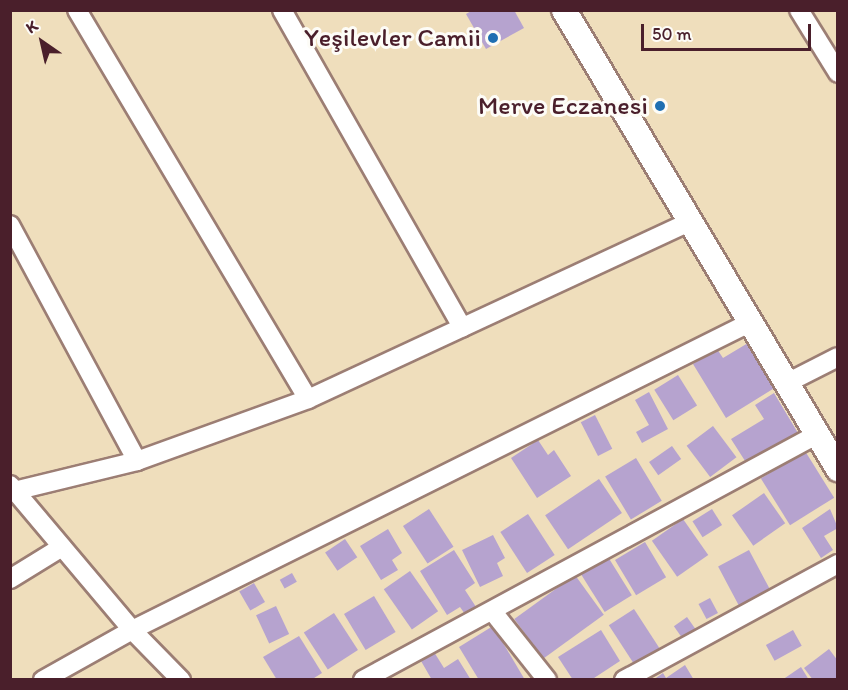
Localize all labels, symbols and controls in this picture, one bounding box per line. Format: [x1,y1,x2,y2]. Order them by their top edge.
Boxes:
north arrow [12,12,72,72]
scale bar [644,12,814,50]
text: K [22,16,41,37]
place label: Yeşilevler Camii [302,22,481,54]
text: 50 m [652,23,692,45]
marker: Yeşilevler Camii [486,31,500,45]
place label: Merve Eczanesi [477,90,648,122]
marker: Merve Eczanesi [653,99,667,113]

